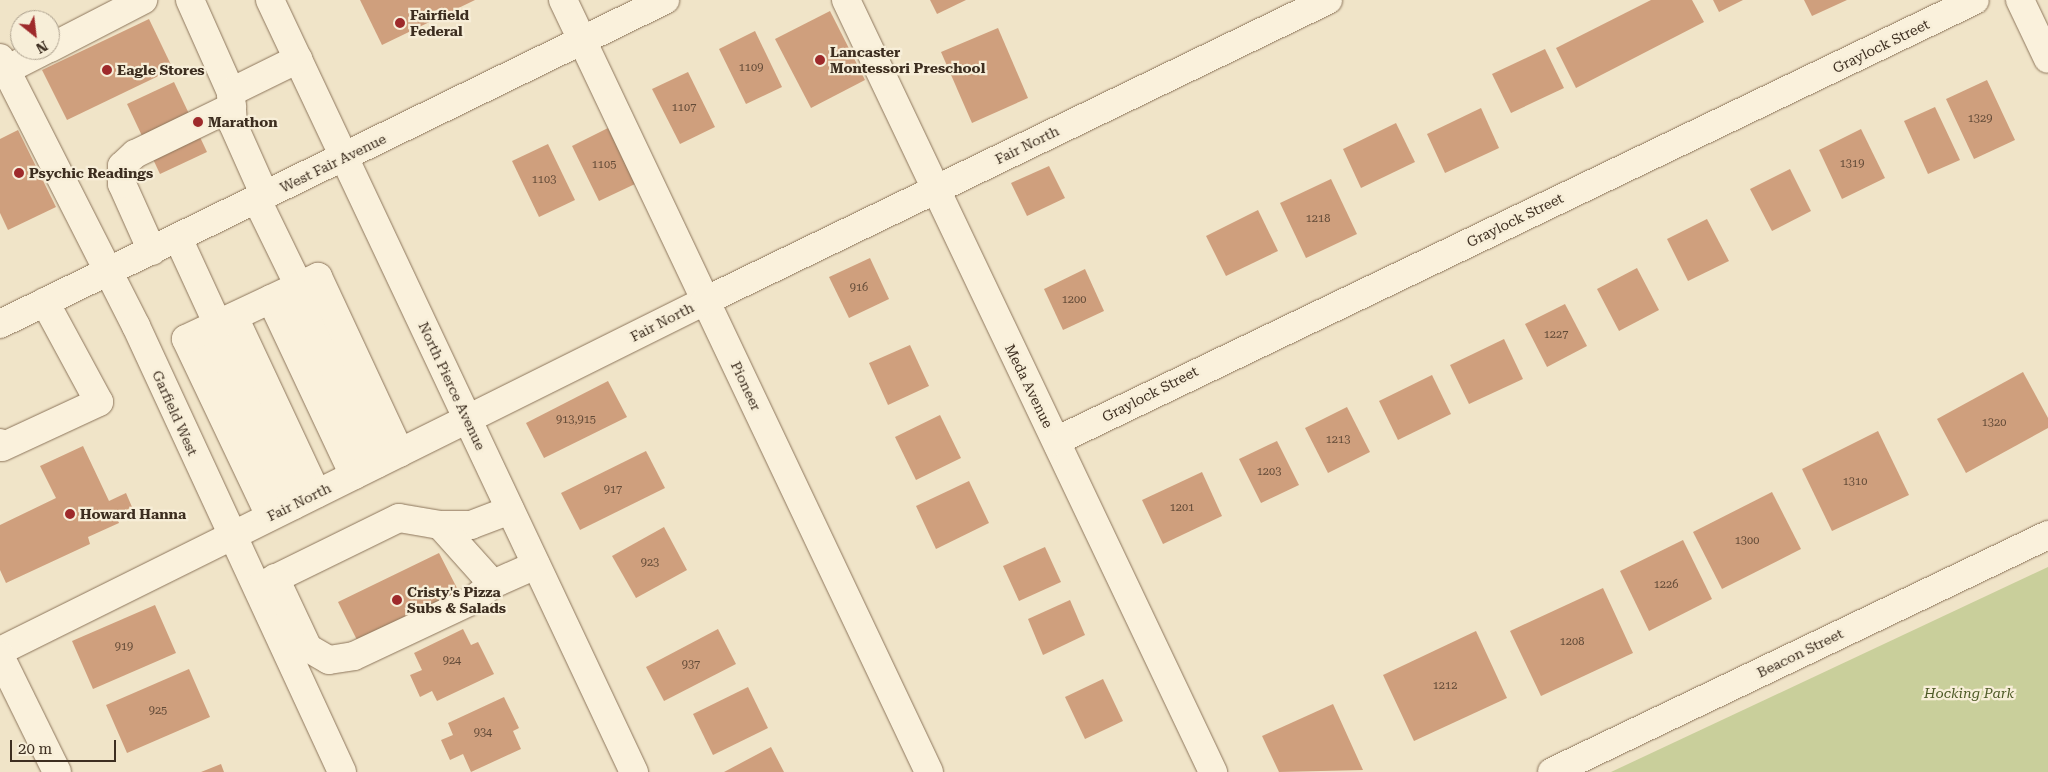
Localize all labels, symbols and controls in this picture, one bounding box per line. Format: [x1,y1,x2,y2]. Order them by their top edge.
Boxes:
place label: Fairfield Federal [410,7,469,40]
north arrow [10,10,60,60]
street label: Graylock Street [1830,15,1932,77]
marker: Fairfield Federal [394,17,406,29]
text: N [33,38,50,57]
place label: Lancaster Montessori Preschool [830,44,985,76]
marker: Lancaster Montessori Preschool [814,54,826,66]
house number: 1109 [739,61,763,75]
place label: Eagle Stores [117,62,205,78]
marker: Eagle Stores [101,64,113,76]
house number: 1107 [672,101,696,115]
house number: 1329 [1968,112,1992,126]
place label: Marathon [208,114,278,130]
marker: Marathon [192,116,204,128]
street label: Fair North [992,122,1062,168]
street label: West Fair Avenue [277,130,389,196]
house number: 1319 [1840,157,1864,171]
house number: 1105 [592,158,616,172]
place label: Psychic Readings [29,165,153,181]
marker: Psychic Readings [13,167,25,179]
house number: 1103 [532,173,556,187]
street label: Graylock Street [1464,189,1566,251]
house number: 1218 [1306,212,1330,226]
house number: 916 [850,281,868,295]
house number: 1200 [1062,293,1086,307]
street label: Fair North [627,299,697,345]
street label: North Pierce Avenue [415,319,489,453]
house number: 1227 [1544,328,1568,342]
street label: Meda Avenue [1001,341,1057,431]
street label: Pioneer [727,359,765,413]
street label: Graylock Street [1099,363,1201,425]
street label: Garfield West [149,368,201,458]
house number: 913,915 [556,413,596,427]
house number: 1320 [1982,416,2006,430]
house number: 1213 [1326,433,1350,447]
house number: 1203 [1257,465,1281,479]
house number: 1310 [1843,475,1867,489]
street label: Fair North [264,479,334,525]
house number: 917 [604,483,622,497]
house number: 1201 [1170,501,1194,515]
place label: Howard Hanna [80,506,186,522]
marker: Howard Hanna [64,508,76,520]
house number: 1300 [1735,534,1759,548]
house number: 923 [641,556,659,570]
house number: 1226 [1654,578,1678,592]
place label: Cristy's Pizza Subs & Salads [407,584,506,616]
marker: Cristy's Pizza Subs & Salads [391,594,403,606]
street label: Beacon Street [1754,625,1846,681]
house number: 1208 [1560,635,1584,649]
house number: 919 [115,640,133,654]
house number: 924 [443,654,461,668]
house number: 937 [682,658,700,672]
house number: 1212 [1433,679,1457,693]
park label: Hocking Park [1924,685,2014,701]
house number: 925 [149,704,167,718]
house number: 934 [474,726,492,740]
scale bar [12,730,119,762]
text: 20 m [18,740,52,758]

